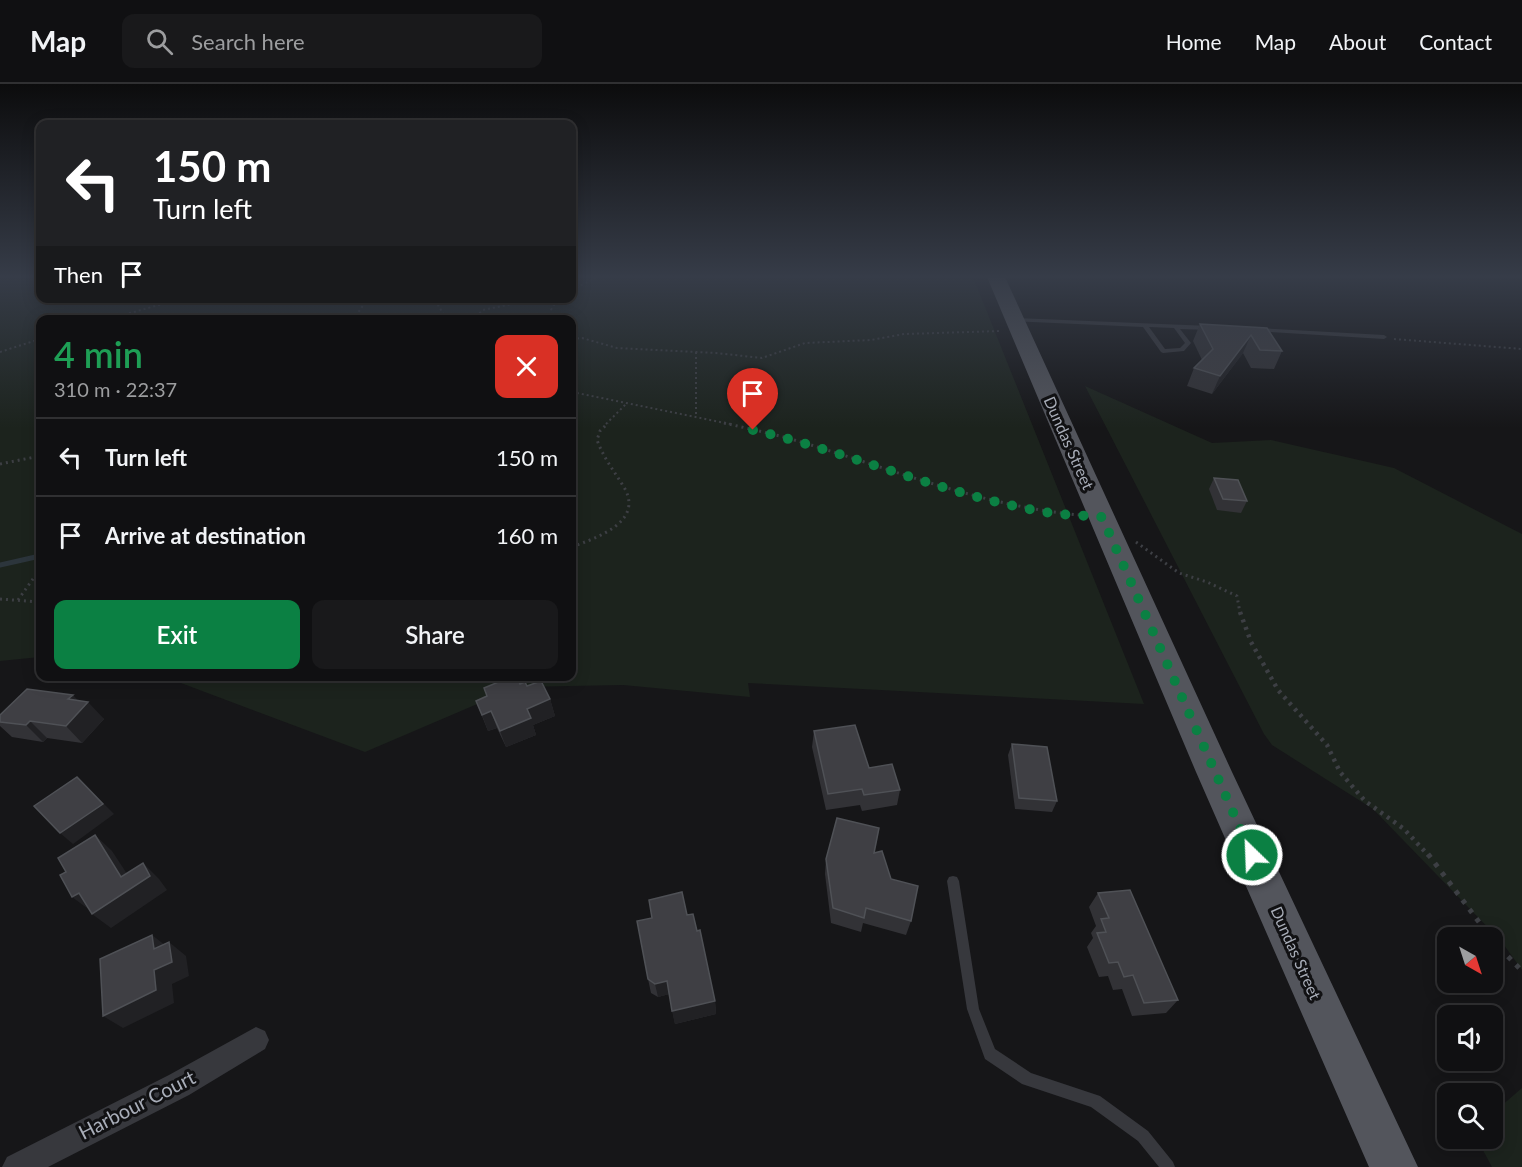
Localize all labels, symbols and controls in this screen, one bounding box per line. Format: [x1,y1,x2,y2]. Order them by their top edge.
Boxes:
search box [122,14,542,68]
text: Map [30,24,86,58]
icon: search [143,25,176,58]
text: Search here [191,28,305,55]
text: Home [1166,29,1222,54]
text: Map [1255,29,1296,54]
text: About [1329,29,1386,54]
text: Contact [1419,29,1492,54]
text: 150 m [153,141,271,191]
icon: left [54,144,132,222]
text: Turn left [153,192,252,225]
icon: arrive [115,258,148,291]
text: Then [54,261,103,288]
text: 4 min [54,332,143,376]
button: close [495,335,558,398]
pin [727,368,778,430]
text: 310 m · 22:37 [54,377,177,401]
icon: arrive [736,377,769,410]
street label: Dundas Street [1040,393,1099,493]
icon: left [54,441,87,474]
text: Turn left [105,444,187,471]
text: 150 m [496,444,558,471]
icon: arrive [54,519,87,552]
text: Arrive at destination [105,522,306,549]
text: 160 m [496,522,558,549]
button: Exit [54,600,300,669]
button: Share [312,600,558,669]
position arrow [1220,823,1284,887]
street label: Dundas Street [1267,903,1326,1003]
north arrow [1437,927,1503,993]
map controls [1437,927,1503,1149]
button: sound [1437,1005,1503,1071]
street label: Harbour Court [74,1064,199,1144]
button: search [1437,1083,1503,1149]

